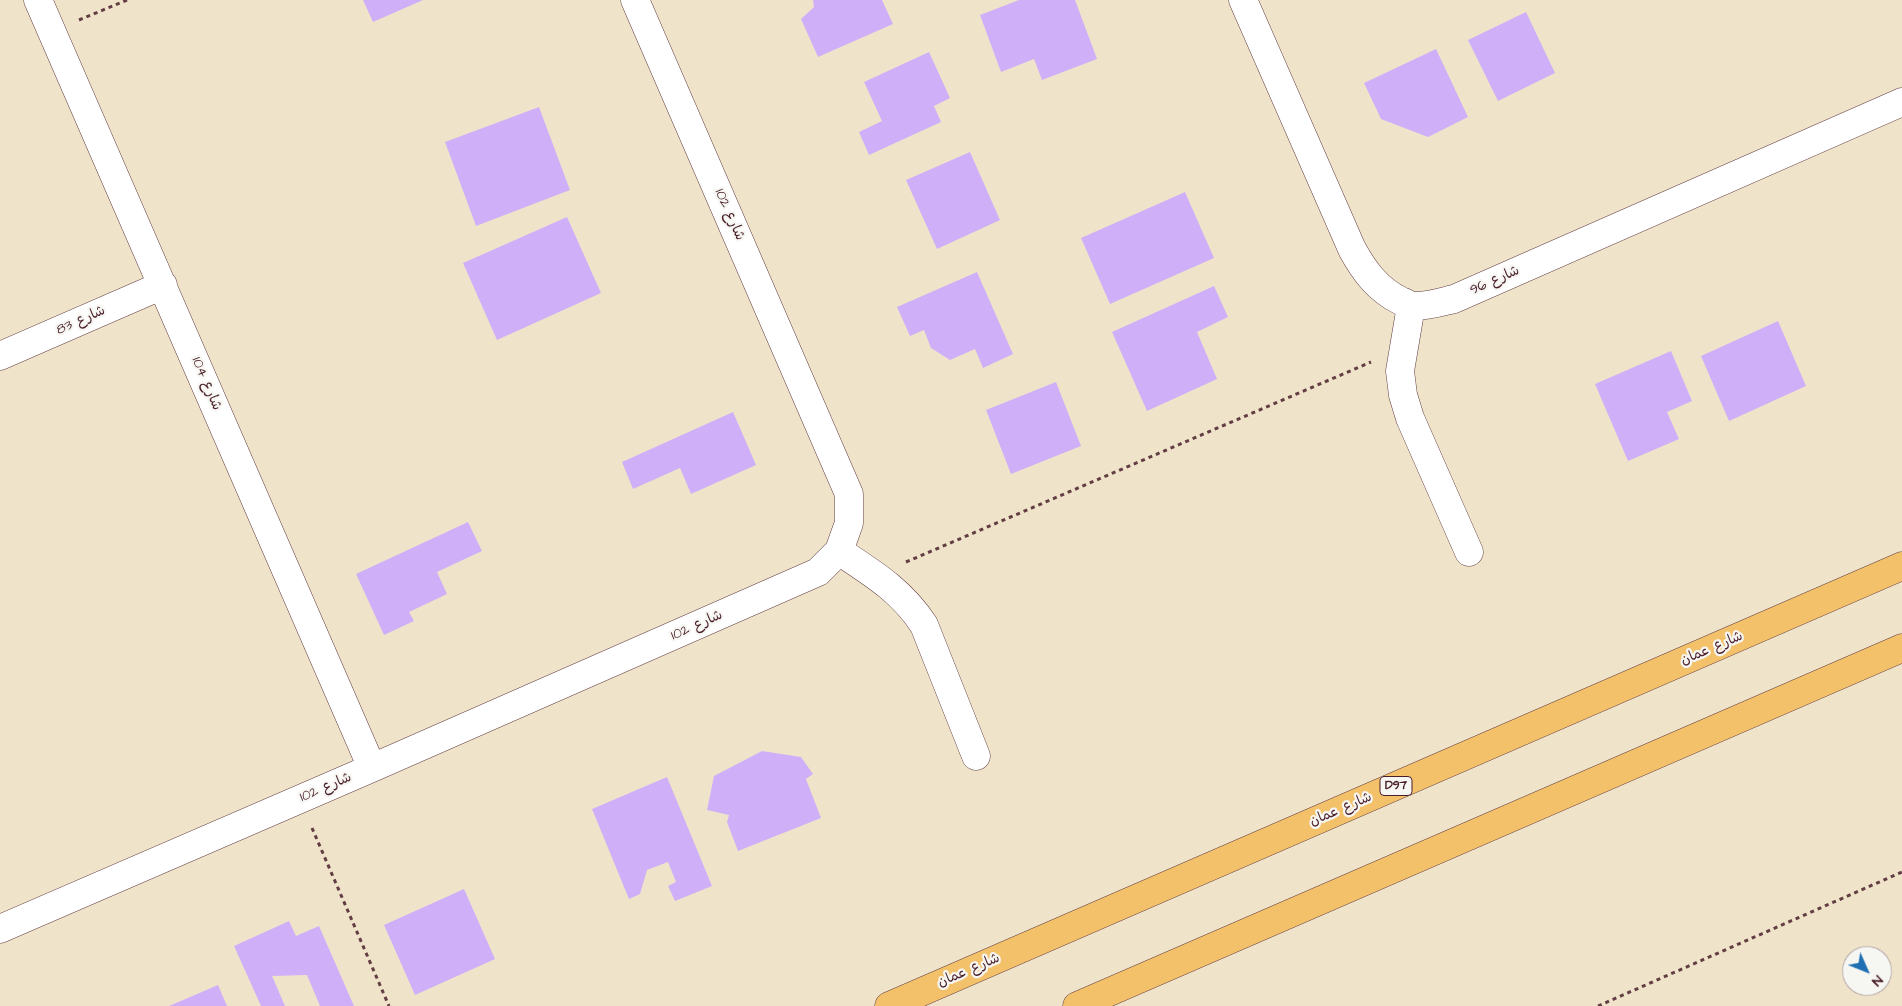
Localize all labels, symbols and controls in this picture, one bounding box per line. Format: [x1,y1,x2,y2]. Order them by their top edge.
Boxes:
street label: شارع 102 [710,187,748,243]
street label: شارع 96 [1468,263,1522,299]
street label: شارع 83 [54,303,108,339]
street label: شارع 104 [187,355,225,413]
street label: شارع 102 [669,607,725,645]
street label: شارع عمان [1678,628,1746,670]
street label: شارع 102 [298,770,354,806]
road number: D97 [1380,776,1412,796]
street label: شارع عمان [1307,789,1375,831]
north arrow [1842,946,1892,996]
street label: شارع عمان [935,950,1003,992]
text: N [1867,971,1887,991]

